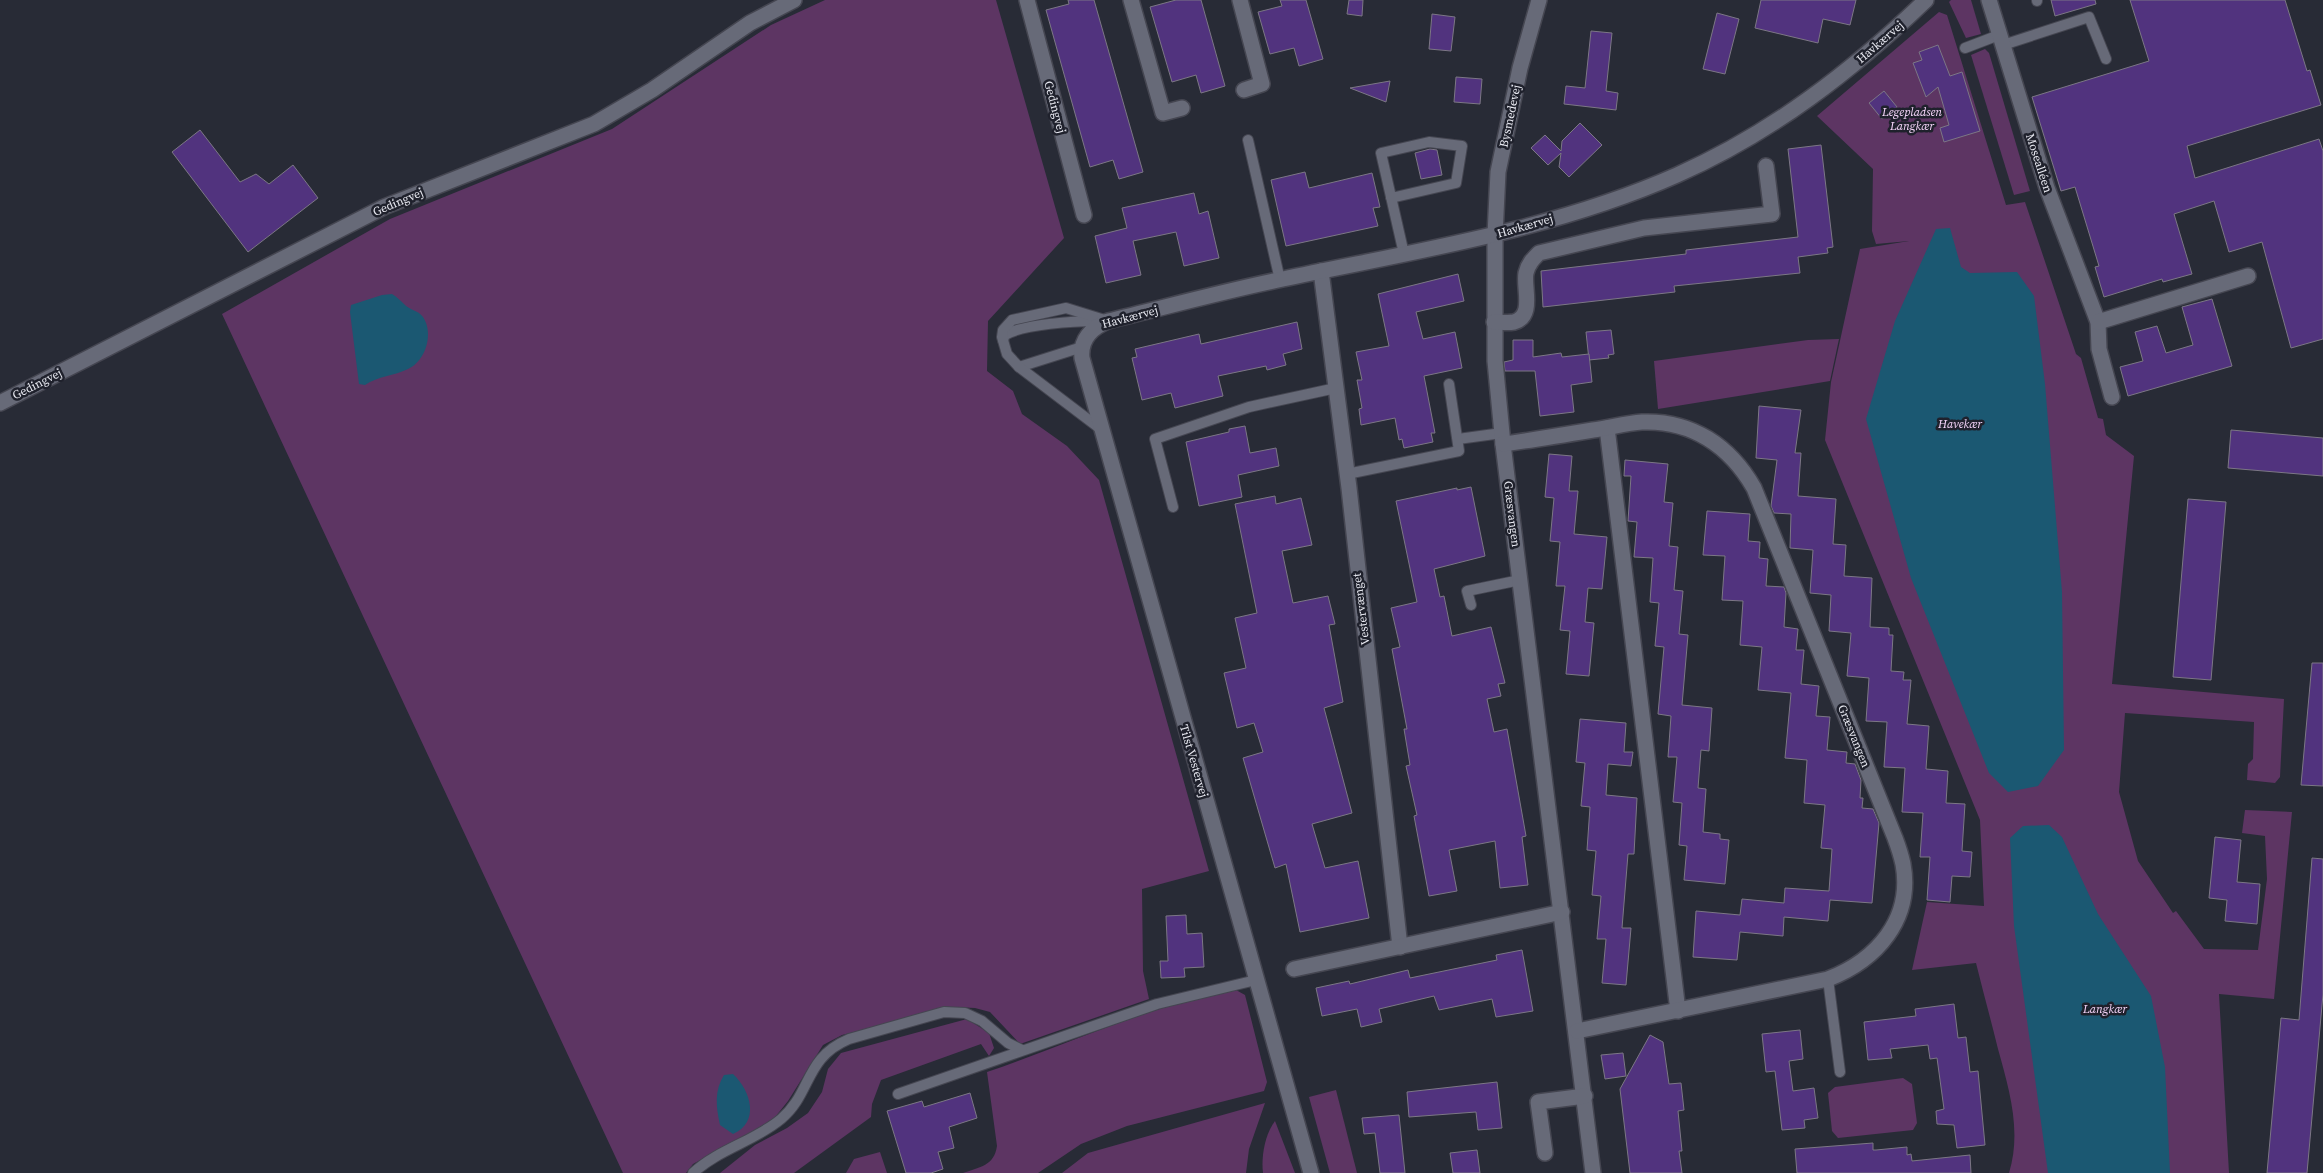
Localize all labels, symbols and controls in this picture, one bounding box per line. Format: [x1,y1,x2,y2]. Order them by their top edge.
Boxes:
street label: Havkærvej [1853,17,1907,67]
street label: Gedingvej [1040,79,1070,135]
street label: Bysmedevej [1496,83,1524,149]
park label: Legepladsen Langkær [1881,104,1942,134]
street label: Mosealléen [2022,131,2056,195]
street label: Gedingvej [370,184,426,220]
street label: Havkærvej [1495,210,1555,242]
street label: Havkærvej [1100,302,1160,332]
street label: Gedingvej [10,365,64,403]
park label: Havekær [1937,416,1983,432]
street label: Græsvangen [1500,480,1524,548]
street label: Vestervænget [1349,572,1373,646]
street label: Græsvangen [1834,702,1874,770]
street label: Tilst Vestervej [1176,723,1212,799]
park label: Langkær [2082,1001,2128,1017]

